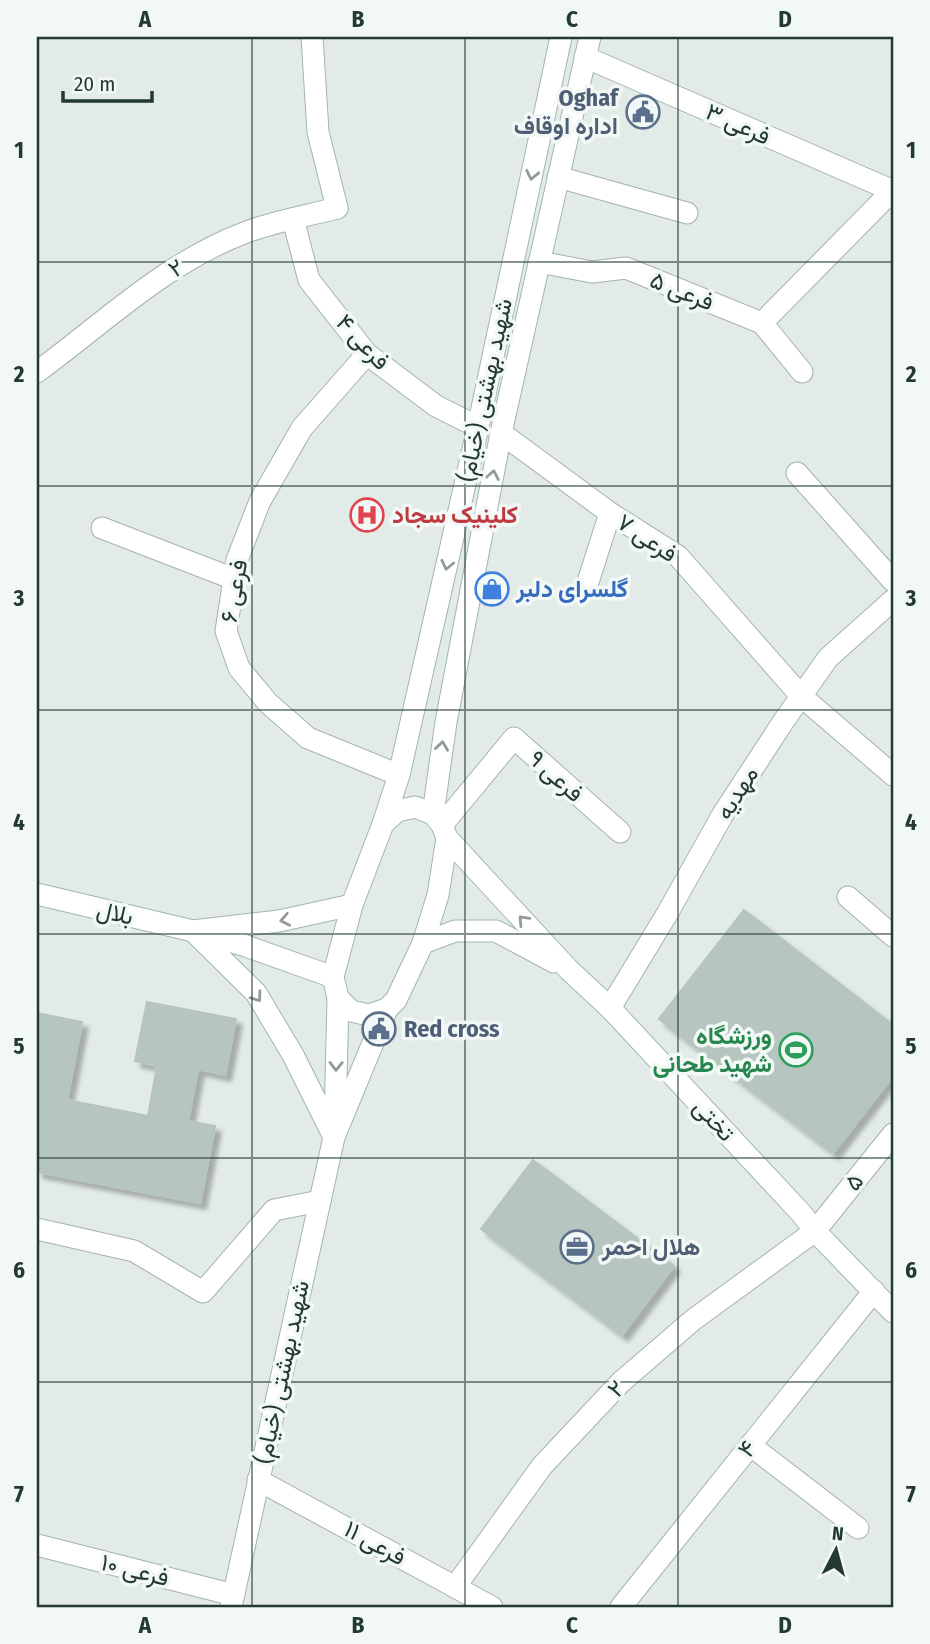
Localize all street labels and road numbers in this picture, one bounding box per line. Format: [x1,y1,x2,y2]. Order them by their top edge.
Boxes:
street label: فرعی ۳ [701,97,775,152]
street label: ۲ [163,253,189,283]
street label: فرعی ۵ [646,266,718,317]
street label: شهید بهشتی (خیام) [452,296,520,485]
street label: فرعی ۴ [330,308,396,376]
street label: فرعی ۷ [611,508,682,569]
street label: فرعی ۶ [215,557,254,625]
street label: فرعی ۹ [522,744,589,808]
street label: مهدیه [710,761,765,825]
street label: بلال [94,895,136,931]
street label: تختی [687,1093,741,1147]
street label: ۵ [839,1168,869,1196]
street label: شهید بهشتی (خیام) [249,1278,317,1467]
street label: ۲ [602,1375,630,1403]
street label: ۴ [732,1435,762,1463]
street label: فرعی ۱۱ [339,1515,411,1572]
street label: فرعی ۱۰ [98,1548,172,1593]

